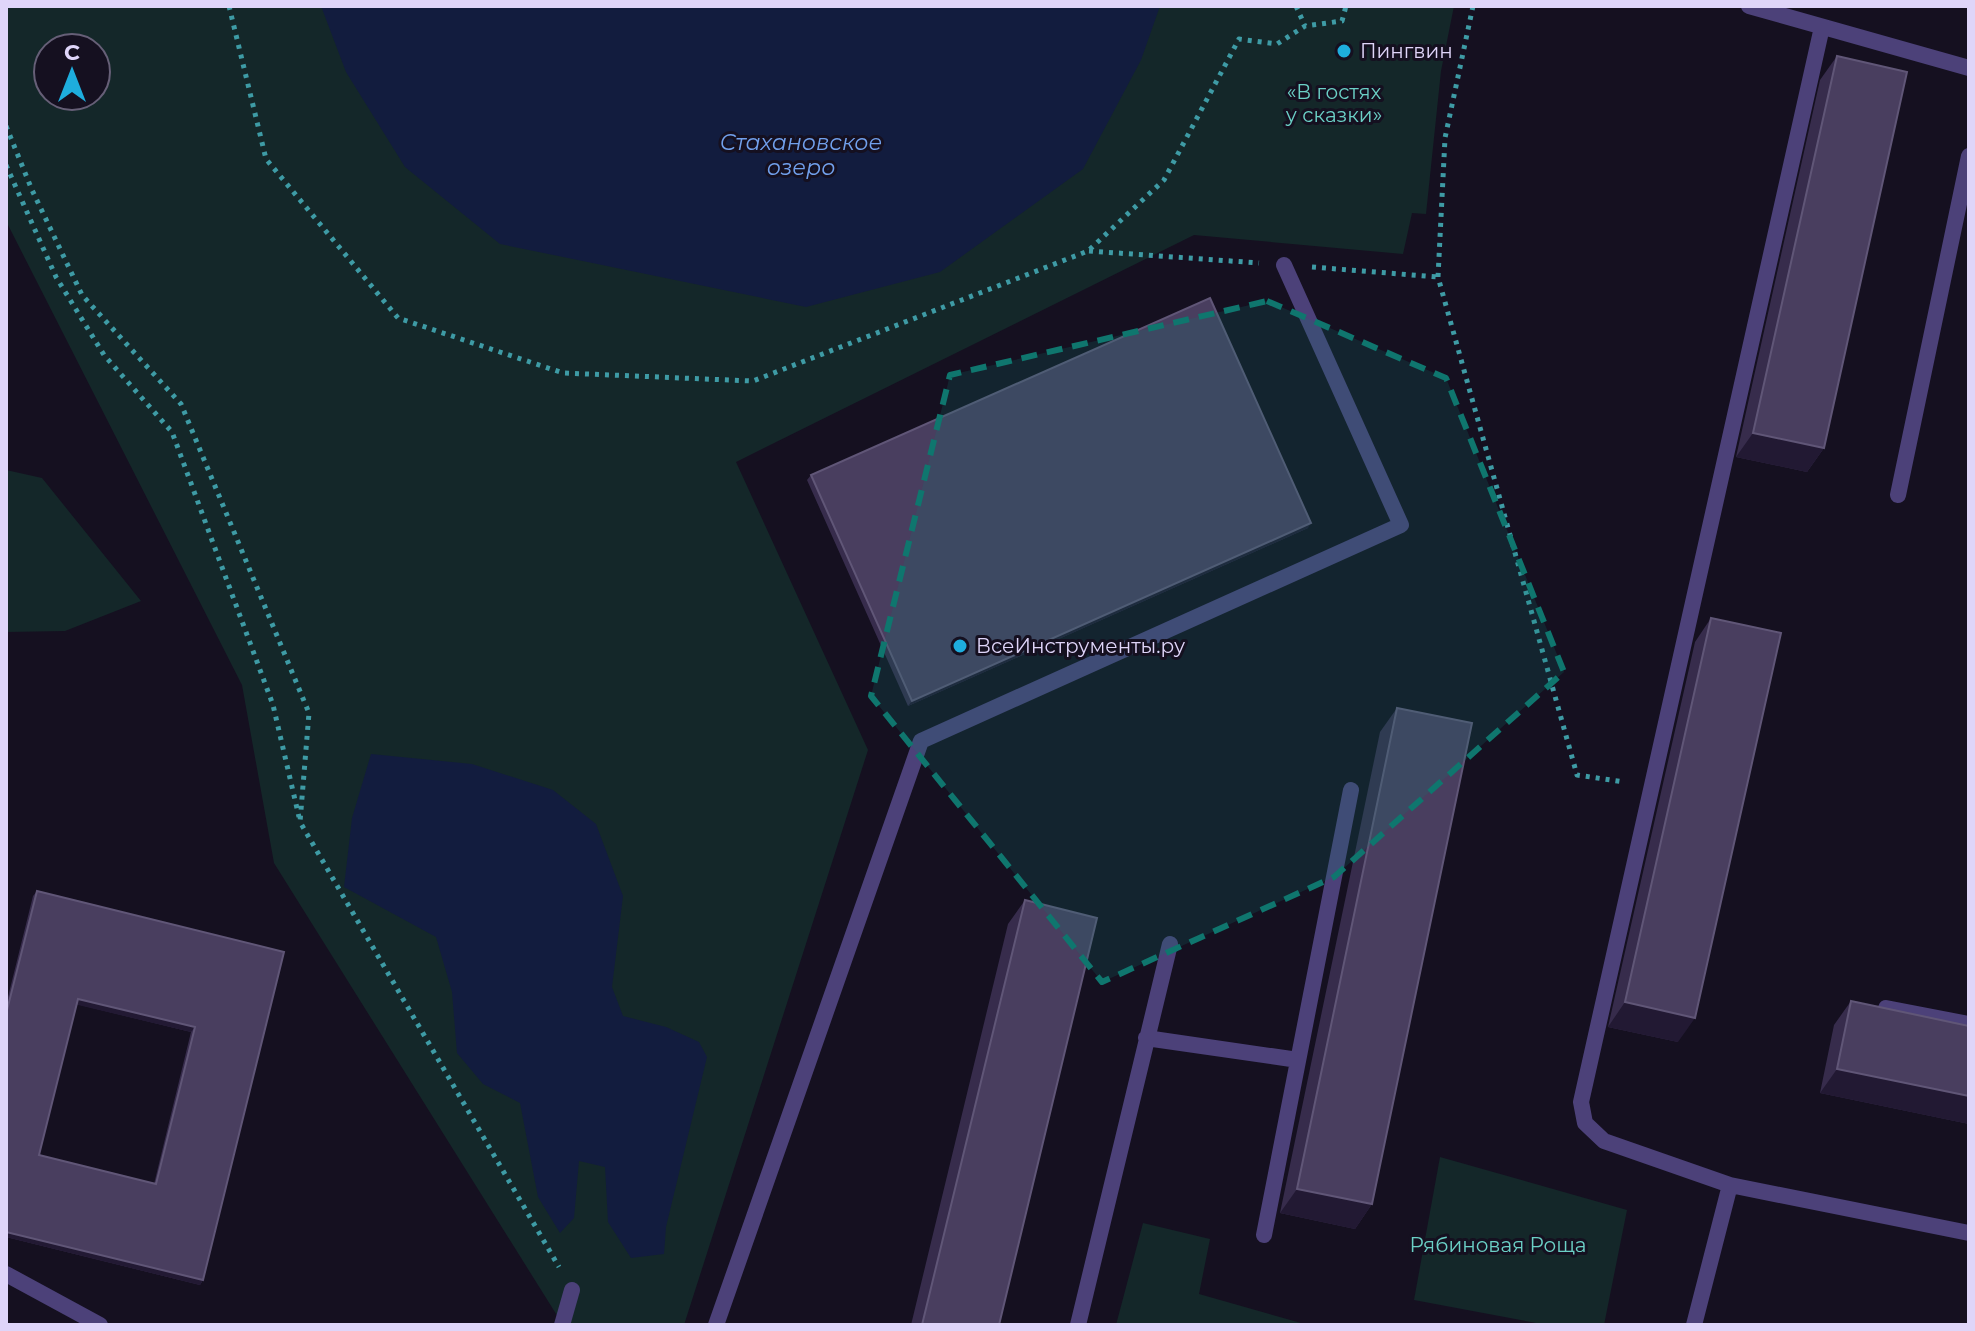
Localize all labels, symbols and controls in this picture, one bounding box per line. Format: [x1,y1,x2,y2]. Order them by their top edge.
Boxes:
north arrow [32,32,112,112]
text: С [64,39,80,66]
place label: Пингвин [1360,39,1453,63]
marker: Пингвин [1335,42,1353,60]
park label: «В гостях у сказки» [1285,80,1382,127]
water label: Стахановское озеро [720,129,882,181]
place label: ВсеИнструменты.ру [976,634,1185,658]
marker: ВсеИнструменты.ру [951,637,969,655]
park label: Рябиновая Роща [1410,1233,1586,1257]

